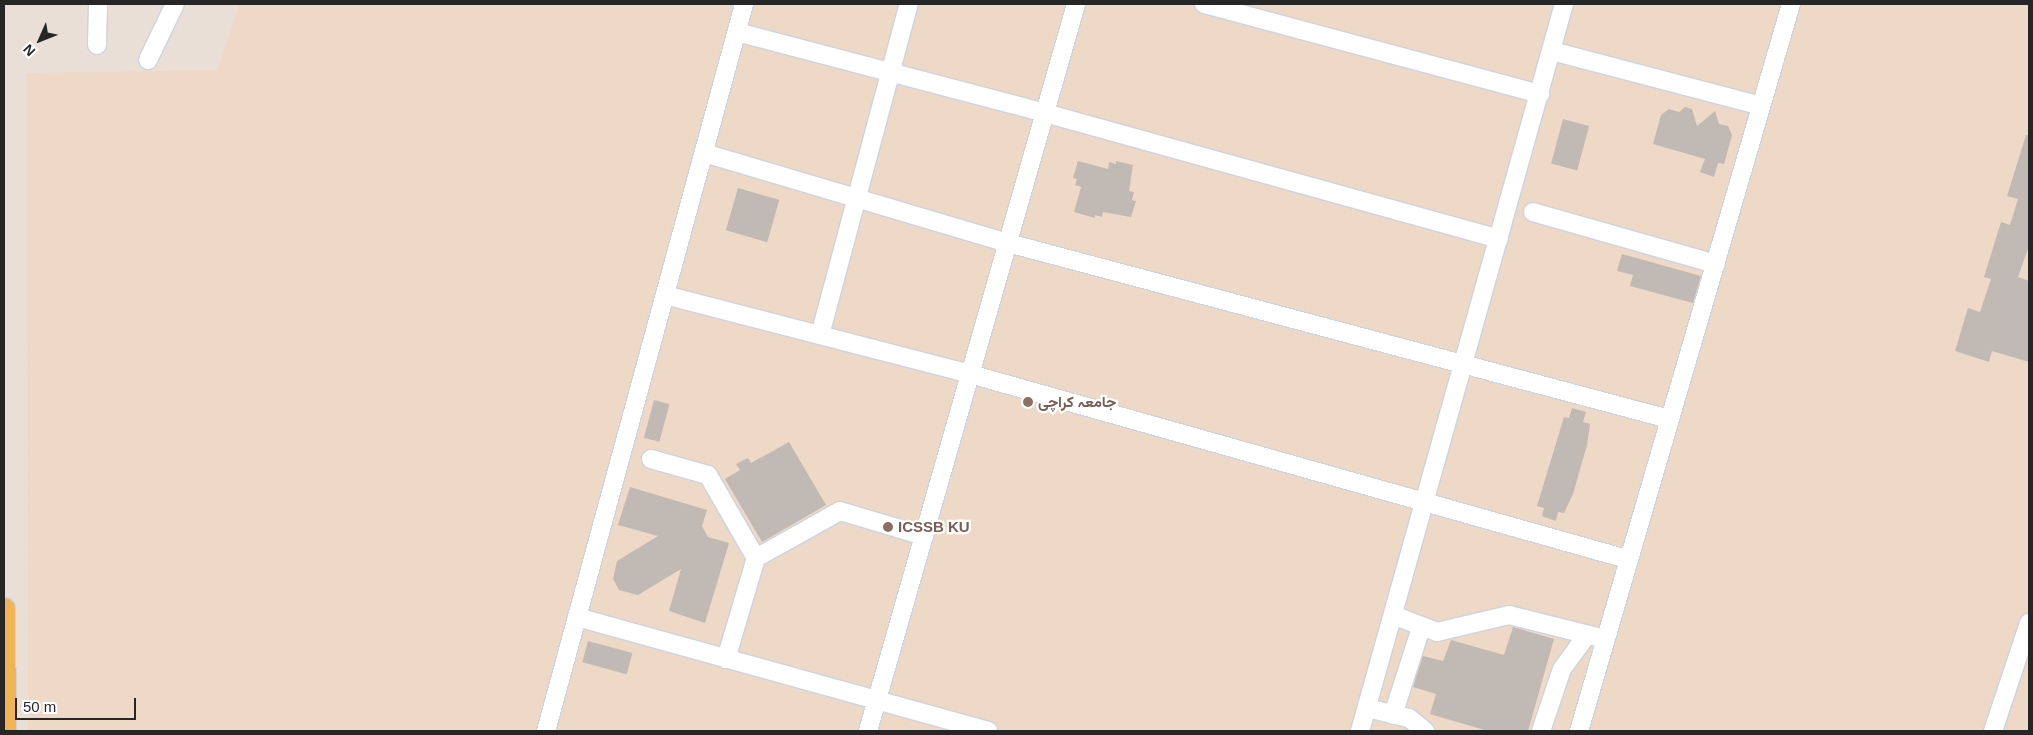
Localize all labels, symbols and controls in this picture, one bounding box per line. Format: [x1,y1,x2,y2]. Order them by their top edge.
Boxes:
north arrow [15,15,65,65]
text: N [20,41,38,60]
place label: جامعہ کراچی [1038,393,1116,411]
marker: جامعہ کراچی [1022,396,1034,408]
place label: ICSSB KU [898,518,970,536]
marker: ICSSB KU [882,521,894,533]
scale bar [18,688,139,720]
text: 50 m [23,698,56,715]

